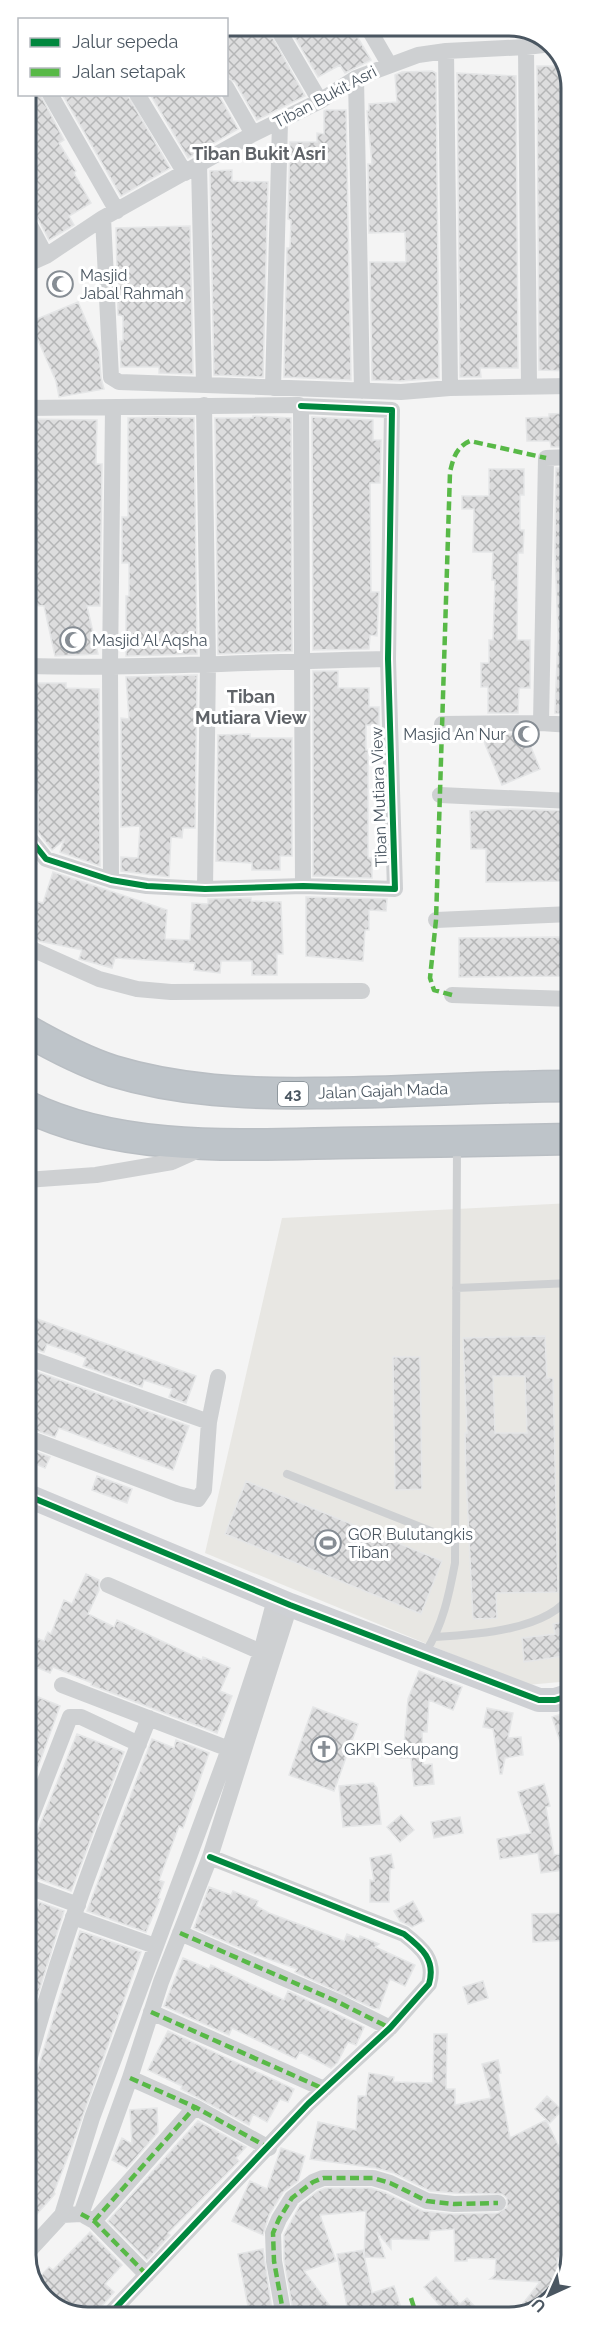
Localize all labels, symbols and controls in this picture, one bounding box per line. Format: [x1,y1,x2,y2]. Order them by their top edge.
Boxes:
legend [18,18,228,96]
text: Jalur sepeda [72,31,178,52]
text: Jalan setapak [72,61,186,82]
street label: Tiban Bukit Asri [270,62,380,132]
district label: Tiban Bukit Asri [192,143,326,164]
place label: Masjid Jabal Rahmah [80,266,184,303]
mosque icon: Masjid Jabal Rahmah [45,269,75,299]
mosque icon: Masjid Al Aqsha [58,625,88,655]
place label: Masjid Al Aqsha [92,631,208,650]
district label: Tiban Mutiara View [195,686,308,728]
mosque icon: Masjid An Nur [511,719,541,749]
place label: Masjid An Nur [403,725,506,744]
street label: Tiban Mutiara View [367,726,391,868]
street label: Jalan Gajah Mada [318,1079,448,1103]
road number: 43 [278,1082,308,1106]
place label: GOR Bulutangkis Tiban [348,1525,473,1562]
sports icon: GOR Bulutangkis Tiban [313,1528,343,1558]
church icon: GKPI Sekupang [309,1734,339,1764]
place label: GKPI Sekupang [344,1740,459,1759]
north arrow [519,2265,579,2325]
text: U [528,2294,550,2316]

